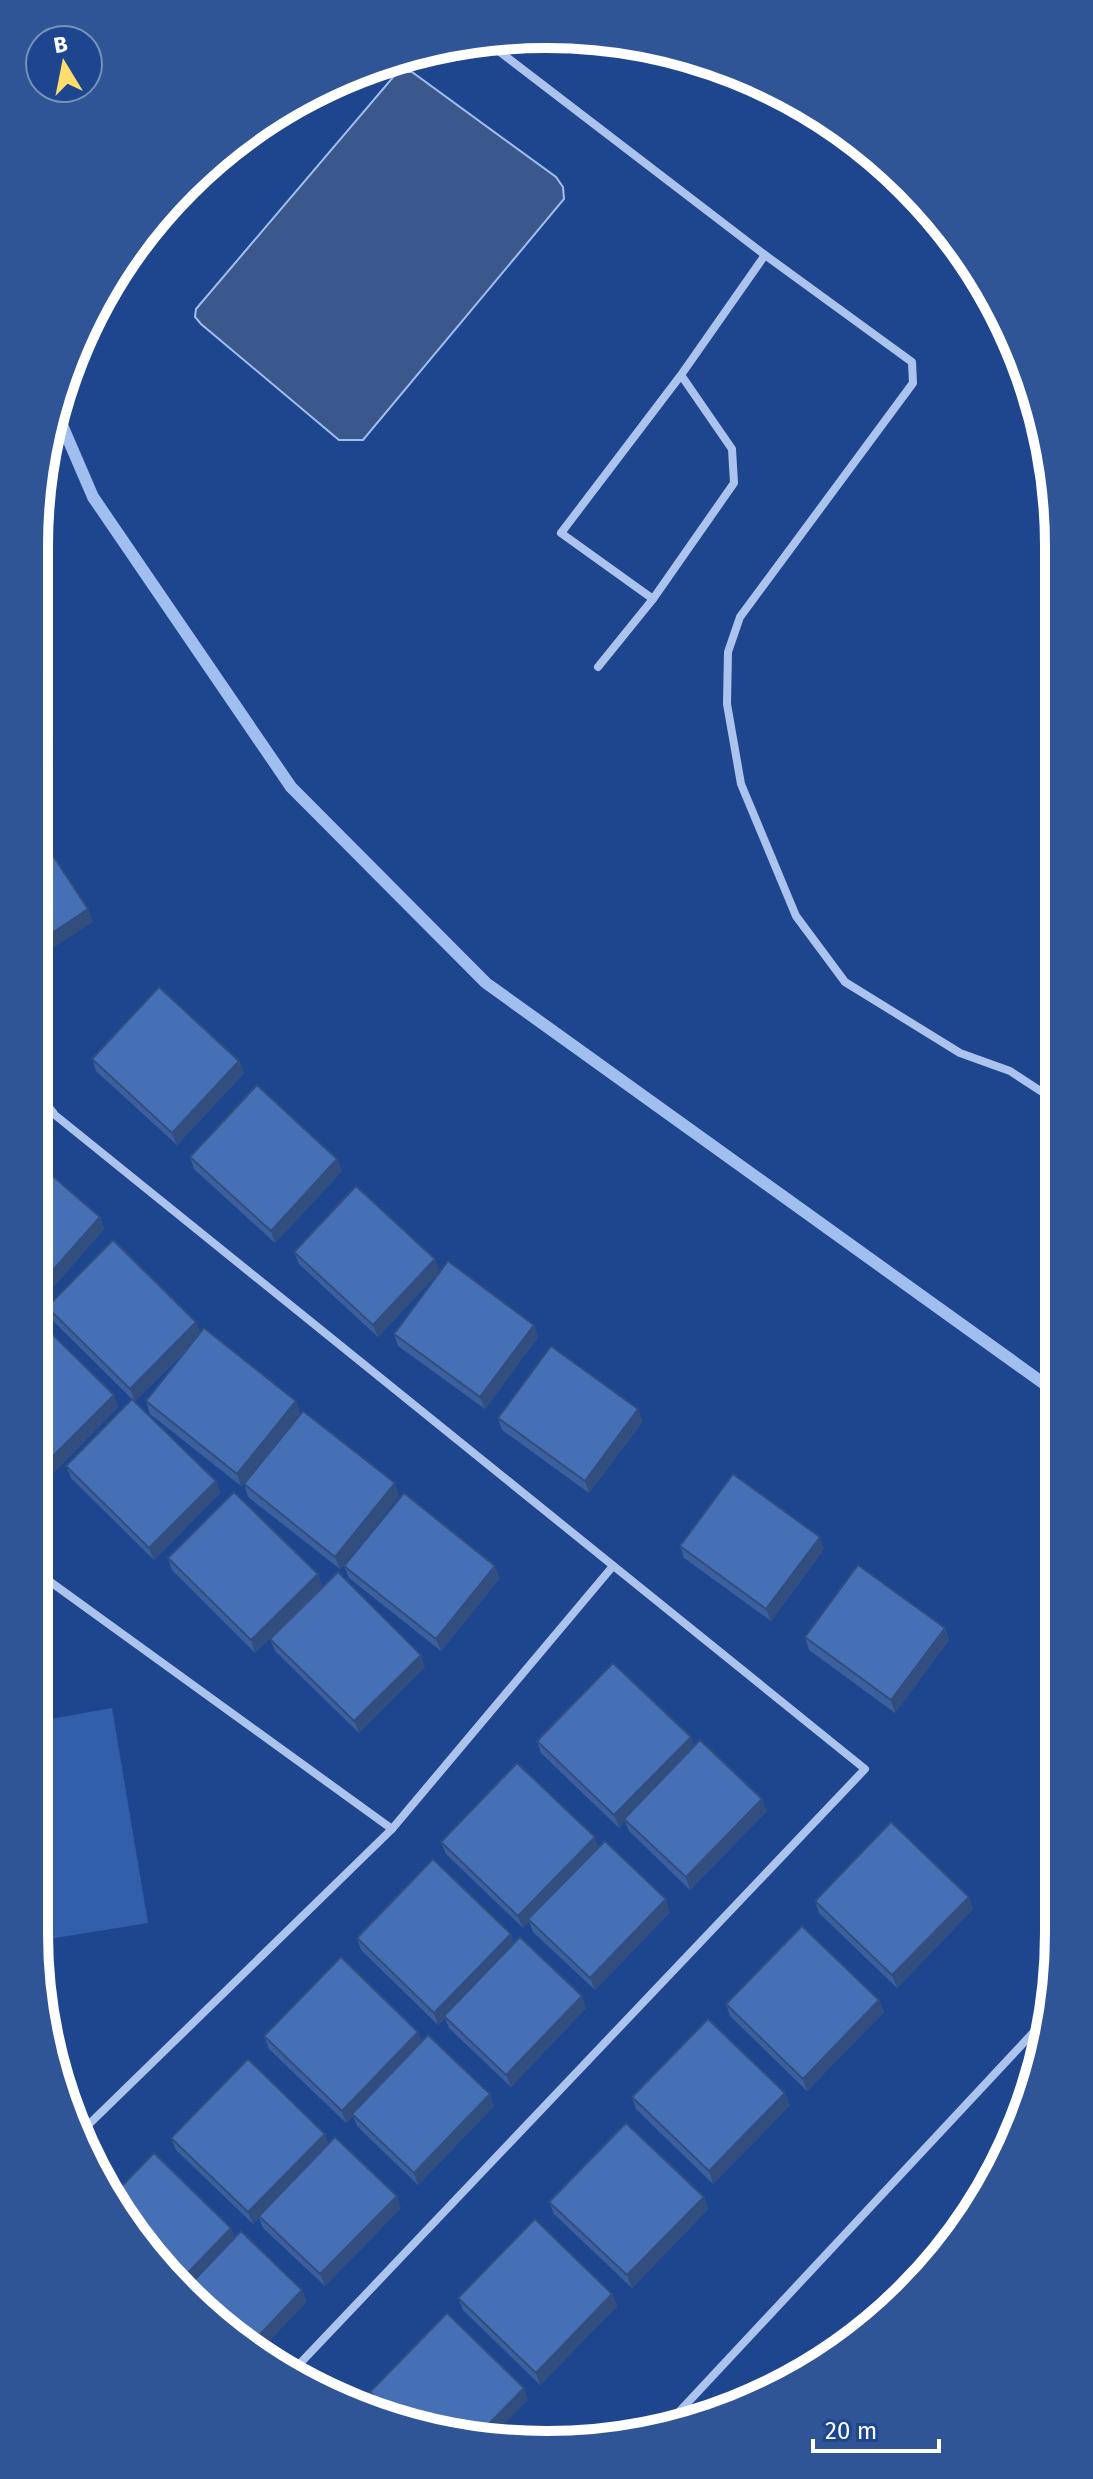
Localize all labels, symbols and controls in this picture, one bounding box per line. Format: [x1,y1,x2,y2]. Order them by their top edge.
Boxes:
north arrow [24,24,104,104]
text: B [52,30,70,59]
scale bar [813,2403,939,2453]
text: 20 m [825,2417,877,2445]

